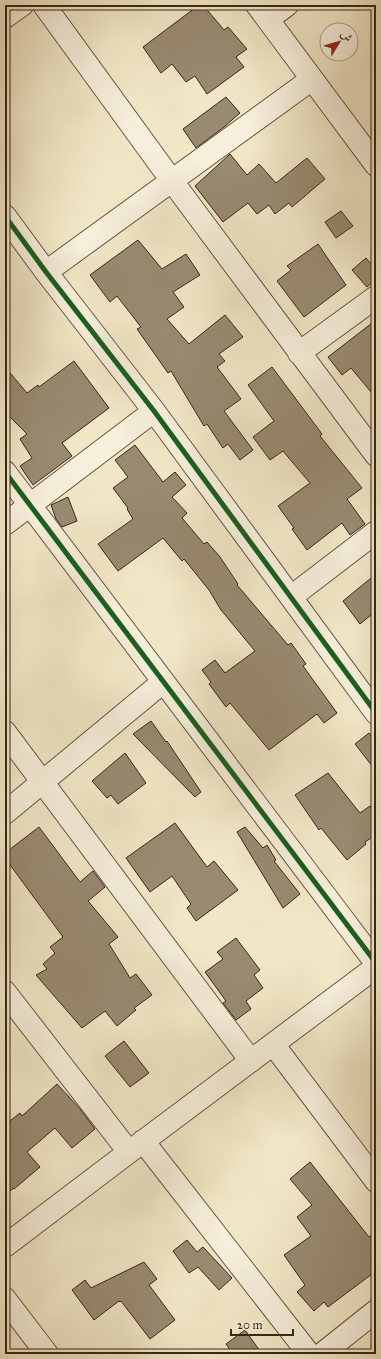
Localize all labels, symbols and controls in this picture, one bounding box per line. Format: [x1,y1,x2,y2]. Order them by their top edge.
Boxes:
north arrow [319,22,359,62]
text: ش [338,28,355,45]
scale bar [231,1311,293,1337]
text: 20 m [237,1318,263,1332]

